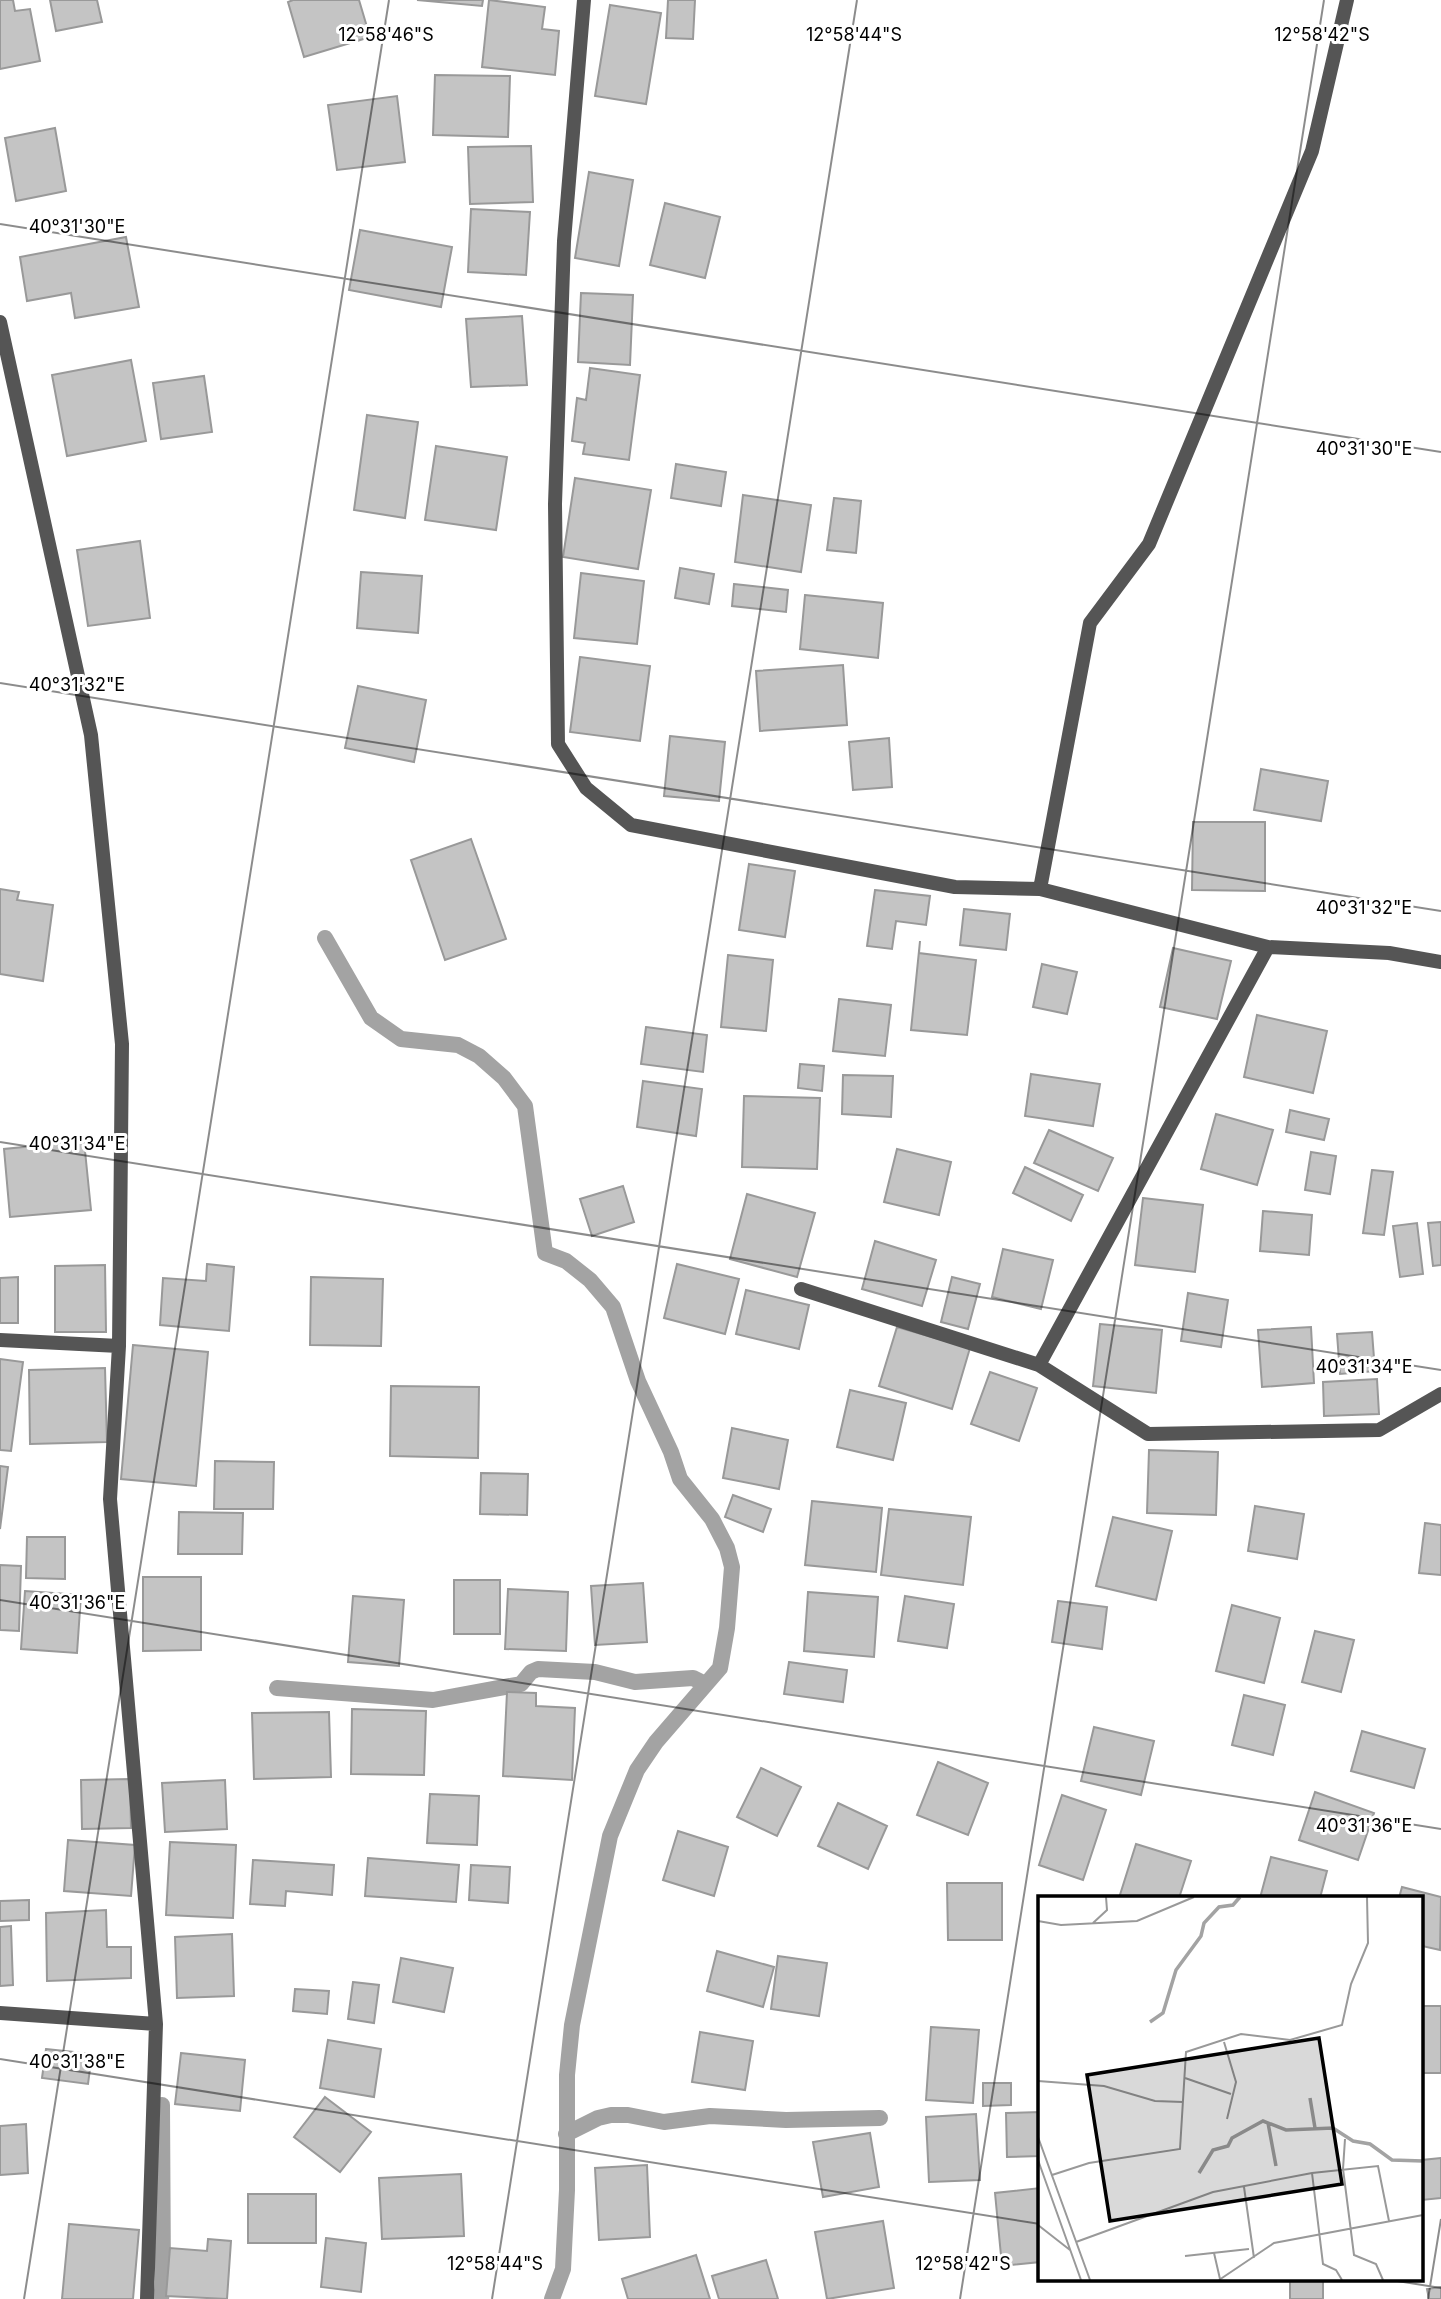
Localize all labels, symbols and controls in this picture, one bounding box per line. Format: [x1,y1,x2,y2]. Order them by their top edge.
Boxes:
text: 12°58'46"S [338,24,434,45]
text: 12°58'44"S [806,24,902,45]
text: 12°58'42"S [1274,24,1370,45]
text: 40°31'30"E [29,216,125,237]
text: 40°31'30"E [1316,438,1412,459]
text: 40°31'32"E [29,674,125,695]
text: 40°31'32"E [1316,897,1412,918]
text: 40°31'34"E [29,1133,125,1154]
text: 40°31'34"E [1316,1356,1412,1377]
text: 40°31'36"E [29,1592,125,1613]
text: 40°31'36"E [1316,1815,1412,1836]
inset map [1038,1896,1424,2282]
text: 40°31'38"E [29,2051,125,2072]
text: 12°58'44"S [447,2253,543,2274]
text: 12°58'42"S [915,2253,1011,2274]

